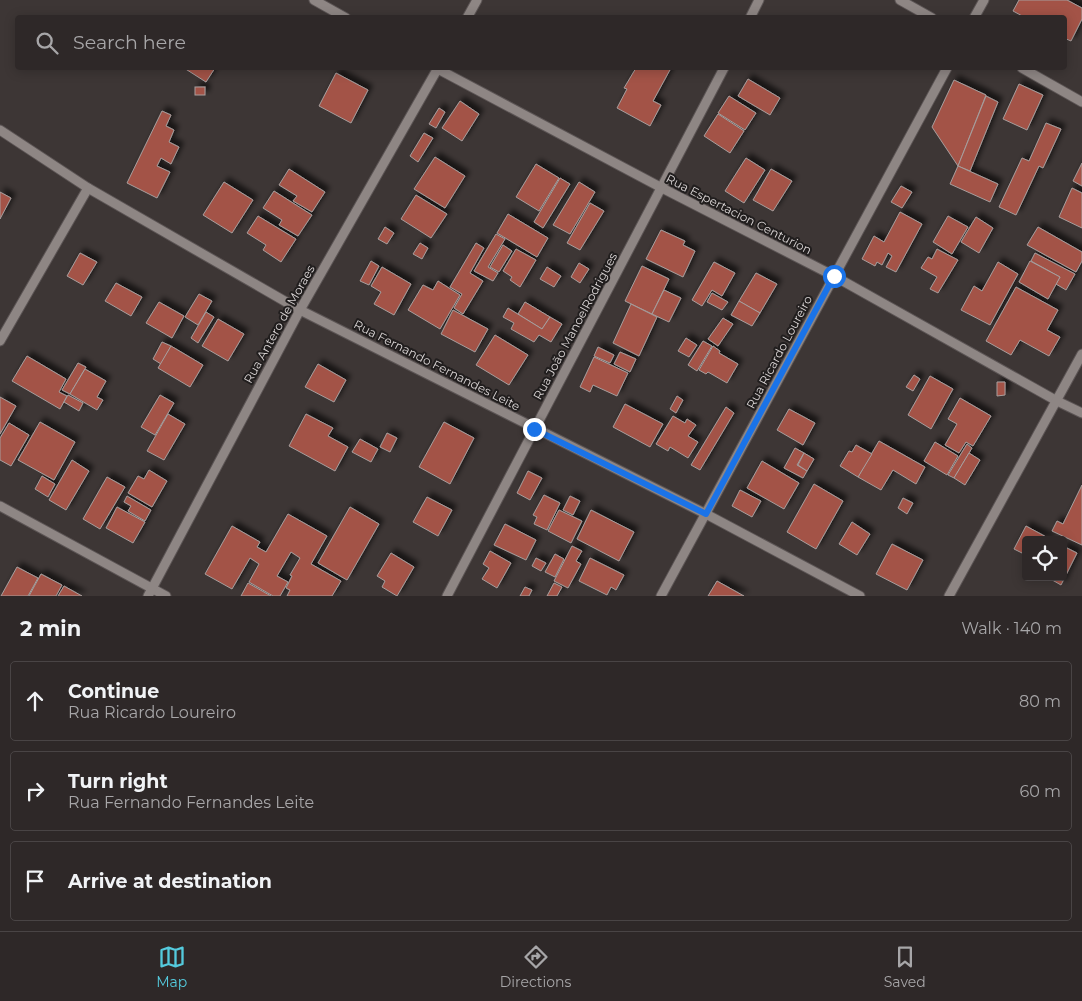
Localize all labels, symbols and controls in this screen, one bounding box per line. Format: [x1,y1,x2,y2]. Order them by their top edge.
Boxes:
search box [15,15,1067,70]
icon: search [33,29,61,57]
text: Search here [73,31,186,54]
street label: Rua Espertacion Centurion [664,171,814,257]
street label: Rua João ManoelRodrigues [530,250,620,402]
street label: Rua Antero de Moraes [240,262,318,386]
route start [823,265,846,288]
street label: Rua Ricardo Loureiro [743,293,815,411]
street label: Rua Fernando Fernandes Leite [351,316,523,414]
route end [523,418,546,441]
map controls [1022,536,1067,581]
button: locate [1022,536,1067,581]
text: 2 min [20,616,81,641]
text: Walk · 140 m [961,619,1062,638]
text: Continue [68,680,159,703]
icon: ahead [21,687,49,715]
text: 80 m [1019,692,1061,711]
text: Rua Ricardo Loureiro [68,703,236,722]
text: Turn right [68,770,168,793]
icon: right [21,777,49,805]
text: 60 m [1019,782,1061,801]
text: Rua Fernando Fernandes Leite [68,793,314,812]
icon: arrive [21,867,49,895]
text: Arrive at destination [68,870,272,893]
tab: Map [156,943,187,991]
tab: Directions [500,943,571,991]
tab: Saved [884,943,926,991]

